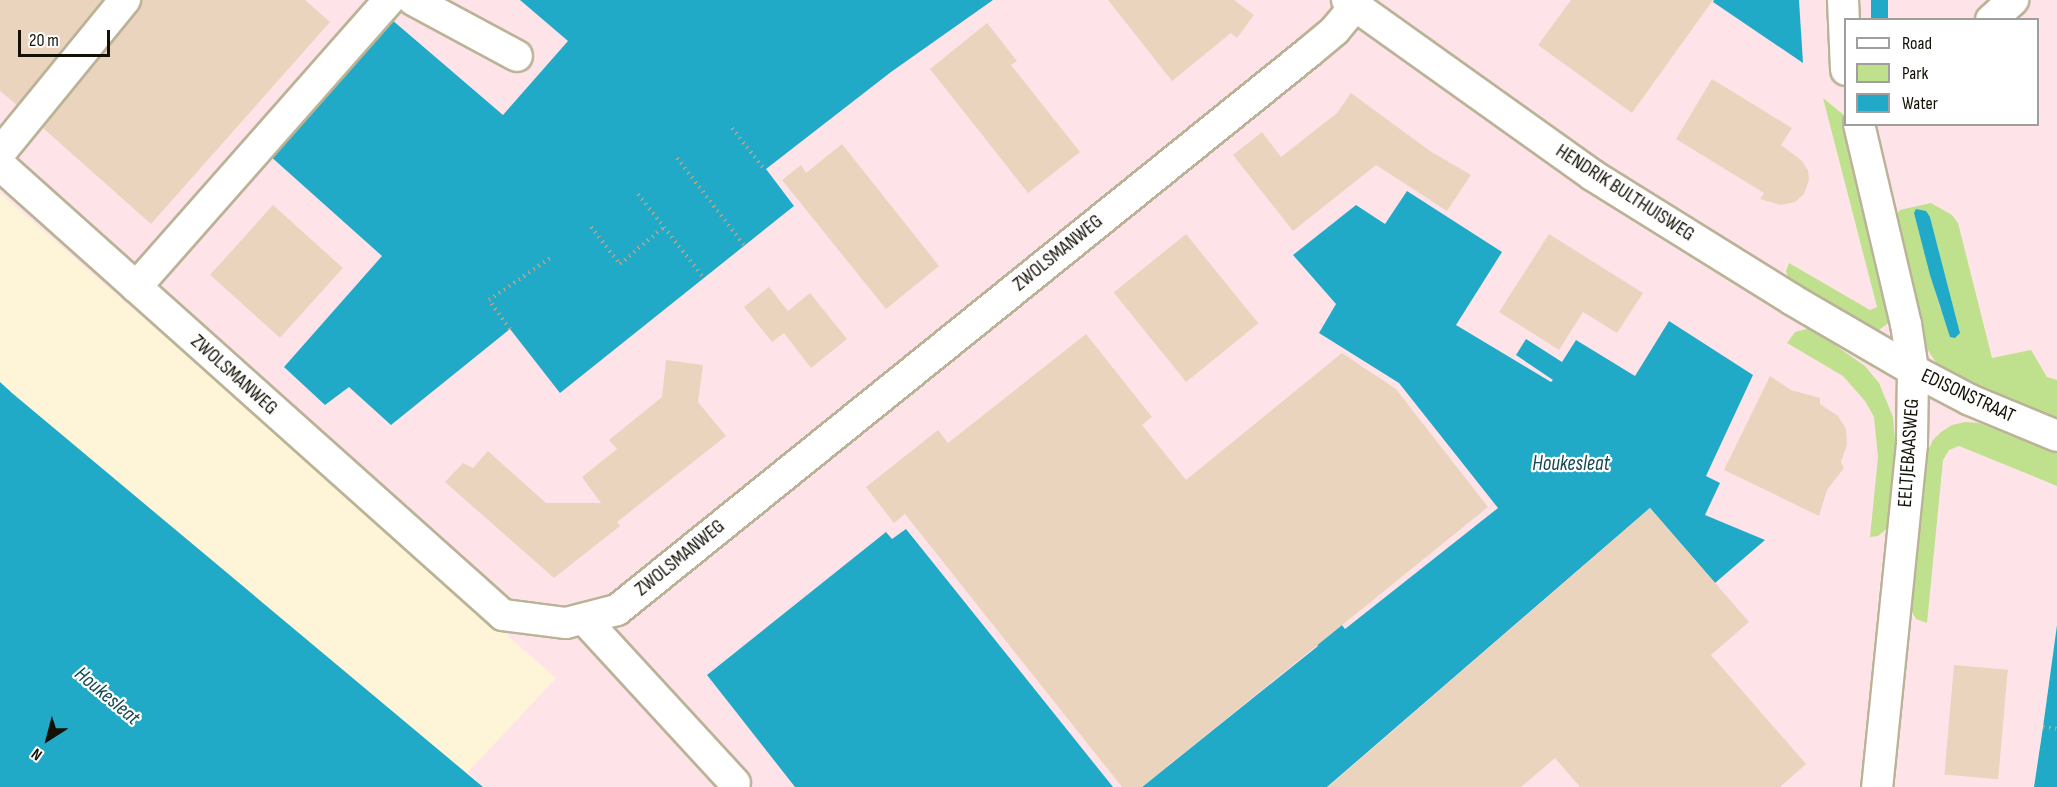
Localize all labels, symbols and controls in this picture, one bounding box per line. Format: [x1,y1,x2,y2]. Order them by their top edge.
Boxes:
scale bar [21,18,112,56]
legend [1844,18,2039,126]
text: 20 m [29,30,59,51]
text: Road [1902,33,1932,54]
text: Park [1902,63,1928,84]
text: Water [1902,93,1938,114]
street label: HENDRIK BULTHUISWEG [1551,139,1699,247]
street label: ZWOLSMANWEG [1008,209,1108,297]
street label: ZWOLSMANWEG [186,330,282,420]
street label: EDISONSTRAAT [1917,364,2019,428]
street label: EELTJEBAASWEG [1893,398,1925,508]
water label: Houkesleat [1532,451,1610,477]
street label: ZWOLSMANWEG [630,514,730,602]
water label: Houkesleat [69,661,145,731]
north arrow [18,709,78,769]
text: N [28,744,46,764]

